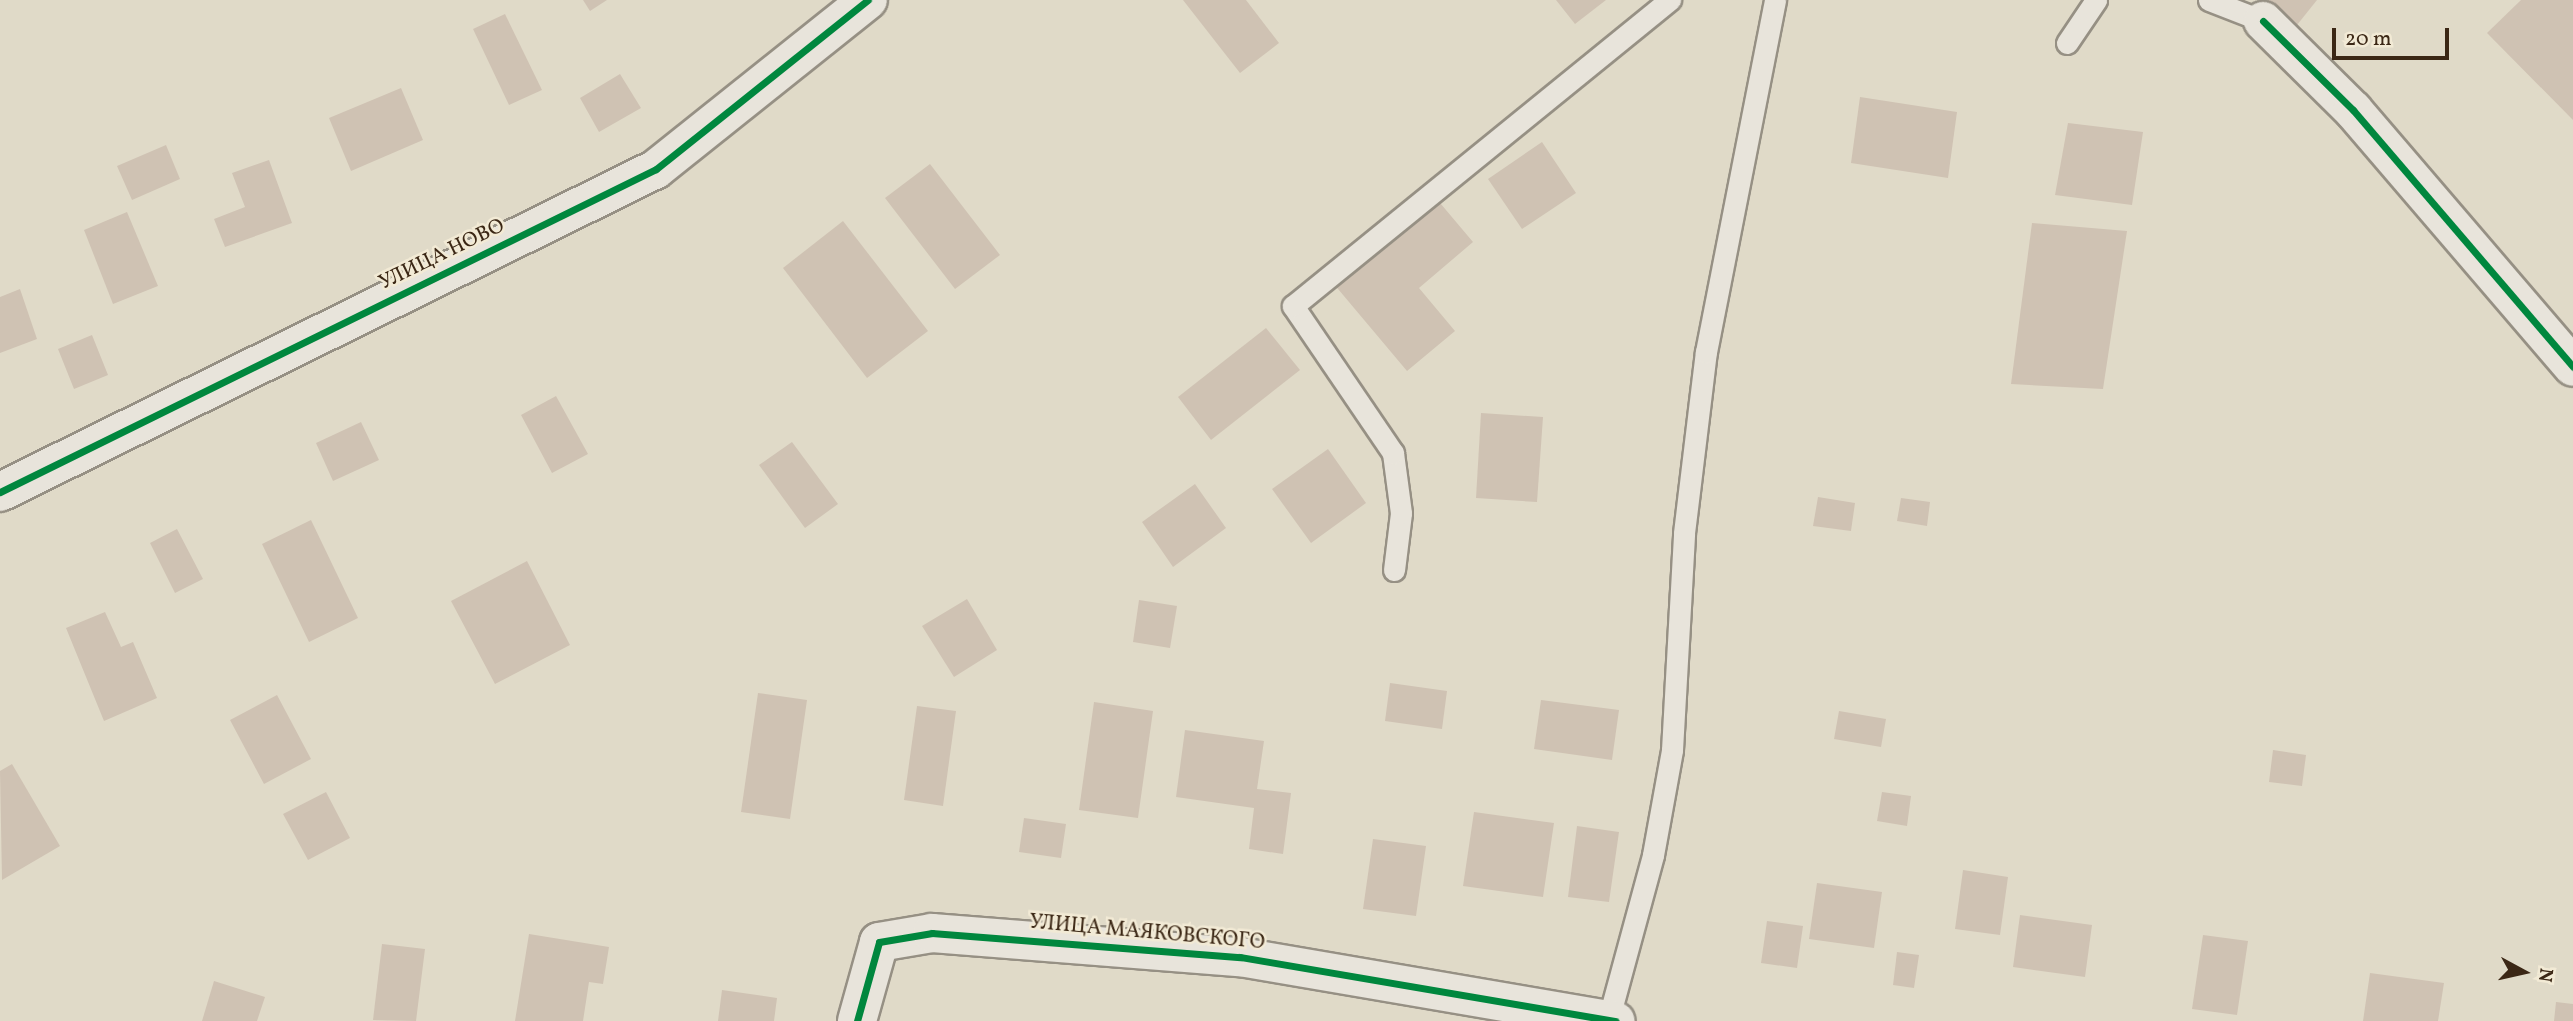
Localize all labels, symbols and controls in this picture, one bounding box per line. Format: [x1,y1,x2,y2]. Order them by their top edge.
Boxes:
scale bar [2335,14,2452,58]
text: 20 m [2345,25,2391,54]
street label: УЛИЦА НОВО [375,214,509,296]
street label: УЛИЦА МАЯКОВСКОГО [1028,910,1266,956]
north arrow [2489,937,2559,1007]
text: N [2531,966,2559,984]

